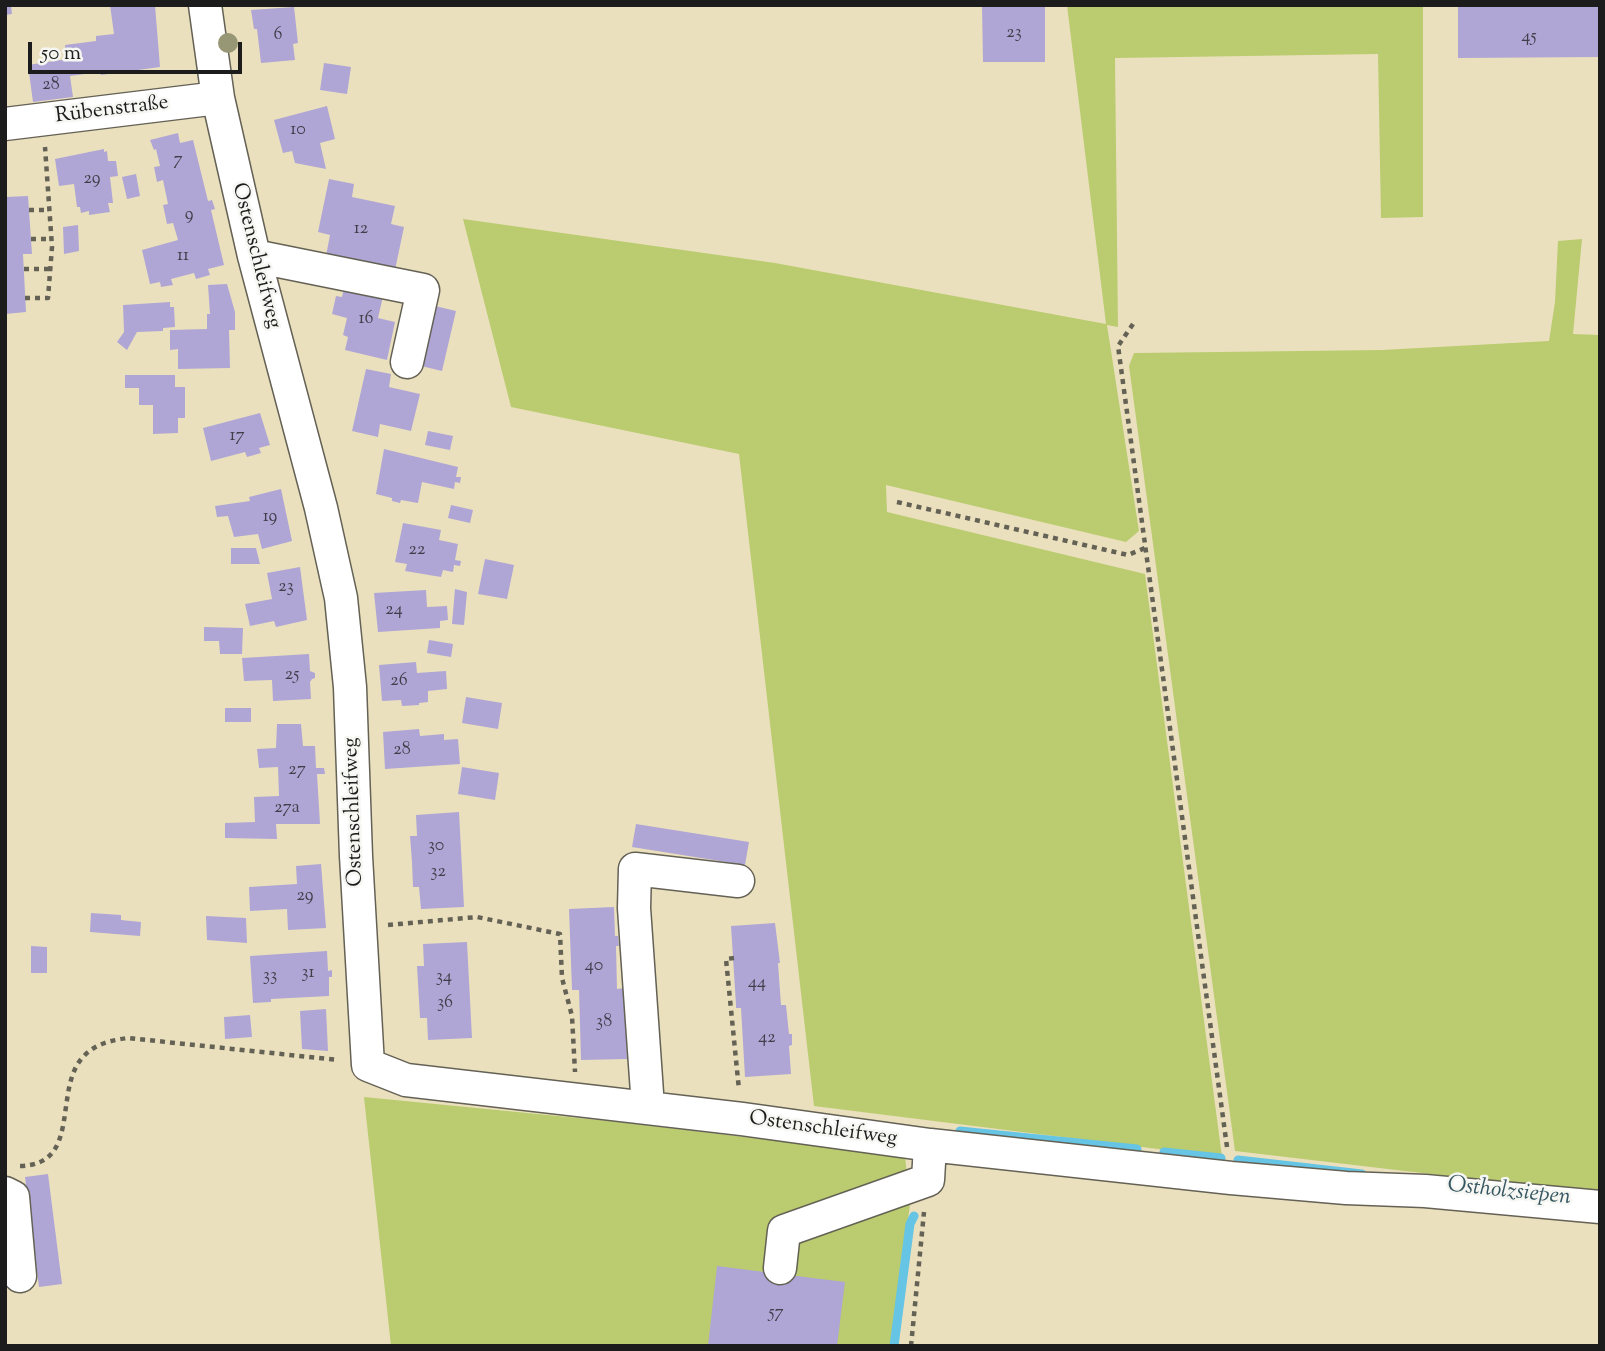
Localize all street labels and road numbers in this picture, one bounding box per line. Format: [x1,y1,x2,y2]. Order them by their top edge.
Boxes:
street label: Rübenstraße [54,92,170,130]
street label: Ostenschleifweg [225,181,285,331]
street label: Ostenschleifweg [340,737,370,887]
street label: Ostenschleifweg [747,1107,899,1153]

